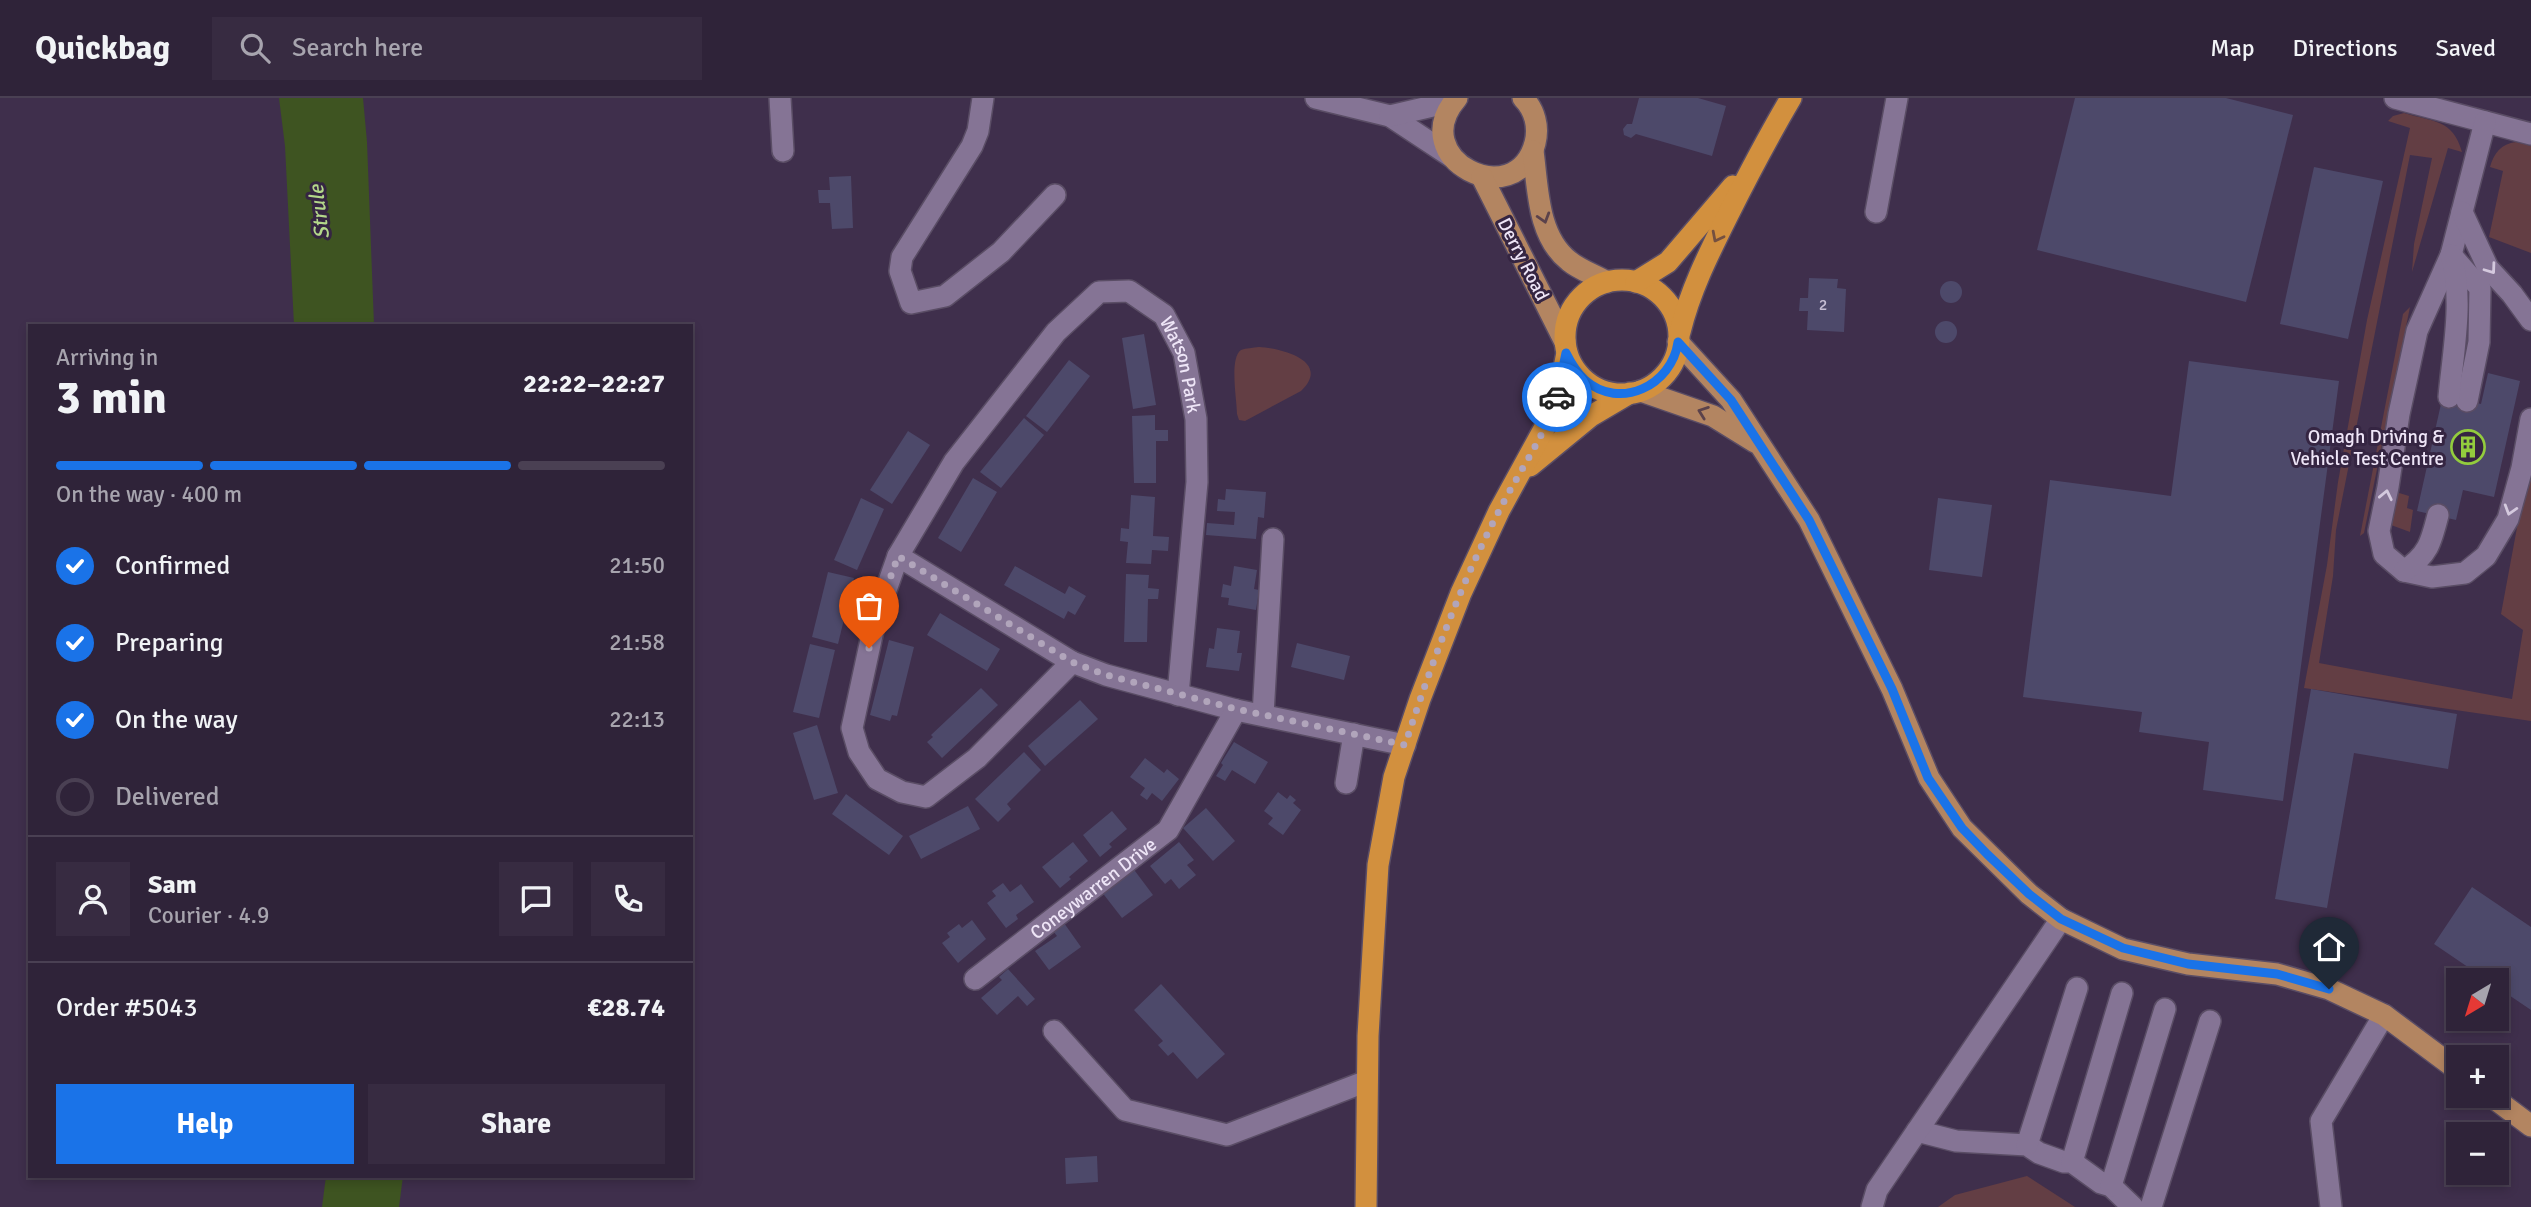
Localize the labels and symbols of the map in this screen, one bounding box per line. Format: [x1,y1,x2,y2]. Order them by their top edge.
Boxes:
water label: Strule [303,182,335,241]
one-way arrow [1535,211,1550,223]
street label: Derry Road [1492,214,1554,305]
one-way arrow [1712,230,1726,242]
one-way arrow [2483,261,2496,274]
house number: 2 [1819,295,1827,315]
street label: Watson Park [1154,312,1206,416]
courier [1522,362,1592,432]
one-way arrow [1698,406,1710,420]
place label: Omagh Driving & Vehicle Test Centre [2291,425,2444,471]
building icon: Omagh Driving & Vehicle Test Centre [2449,428,2487,466]
one-way arrow [2378,489,2393,501]
one-way arrow [2504,503,2519,515]
pin [839,576,899,648]
street label: Coneywarren Drive [1026,832,1162,945]
pin [2299,917,2359,989]
north arrow [2446,968,2510,1031]

